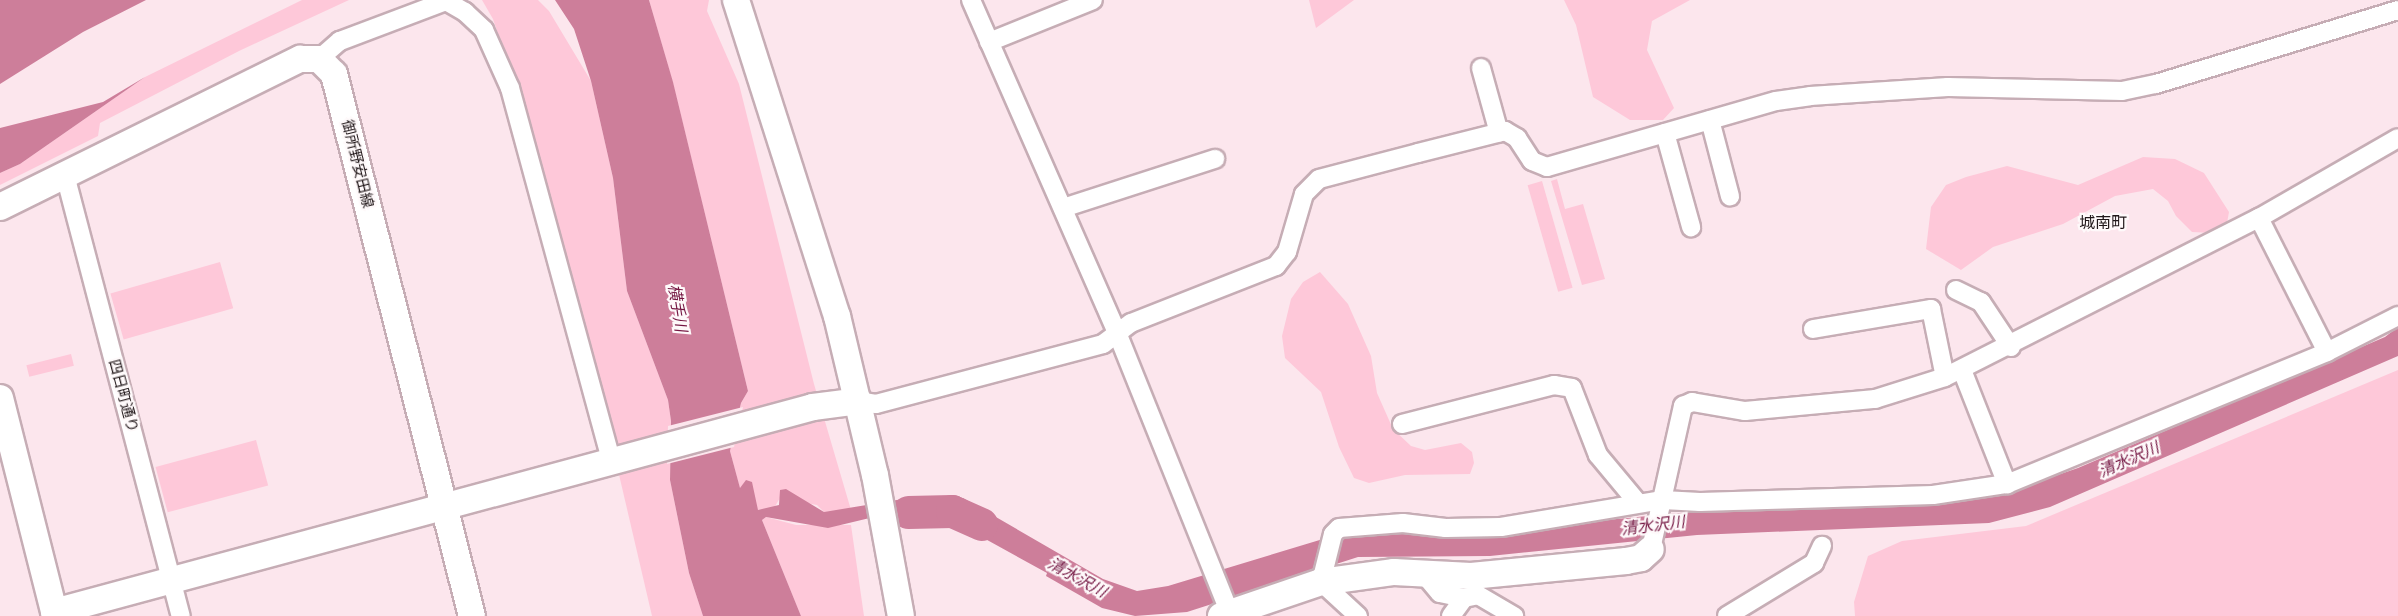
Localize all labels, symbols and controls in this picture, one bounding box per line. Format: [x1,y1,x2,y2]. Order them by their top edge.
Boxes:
street label: 御所野安田線 [337,118,377,210]
district label: 城南町 [2079,213,2127,233]
water label: 横手川 [664,283,690,333]
street label: 四日町通り [105,357,141,435]
water label: 清水沢川 [2096,438,2162,482]
water label: 清水沢川 [1620,513,1686,539]
water label: 清水沢川 [1044,554,1110,602]

